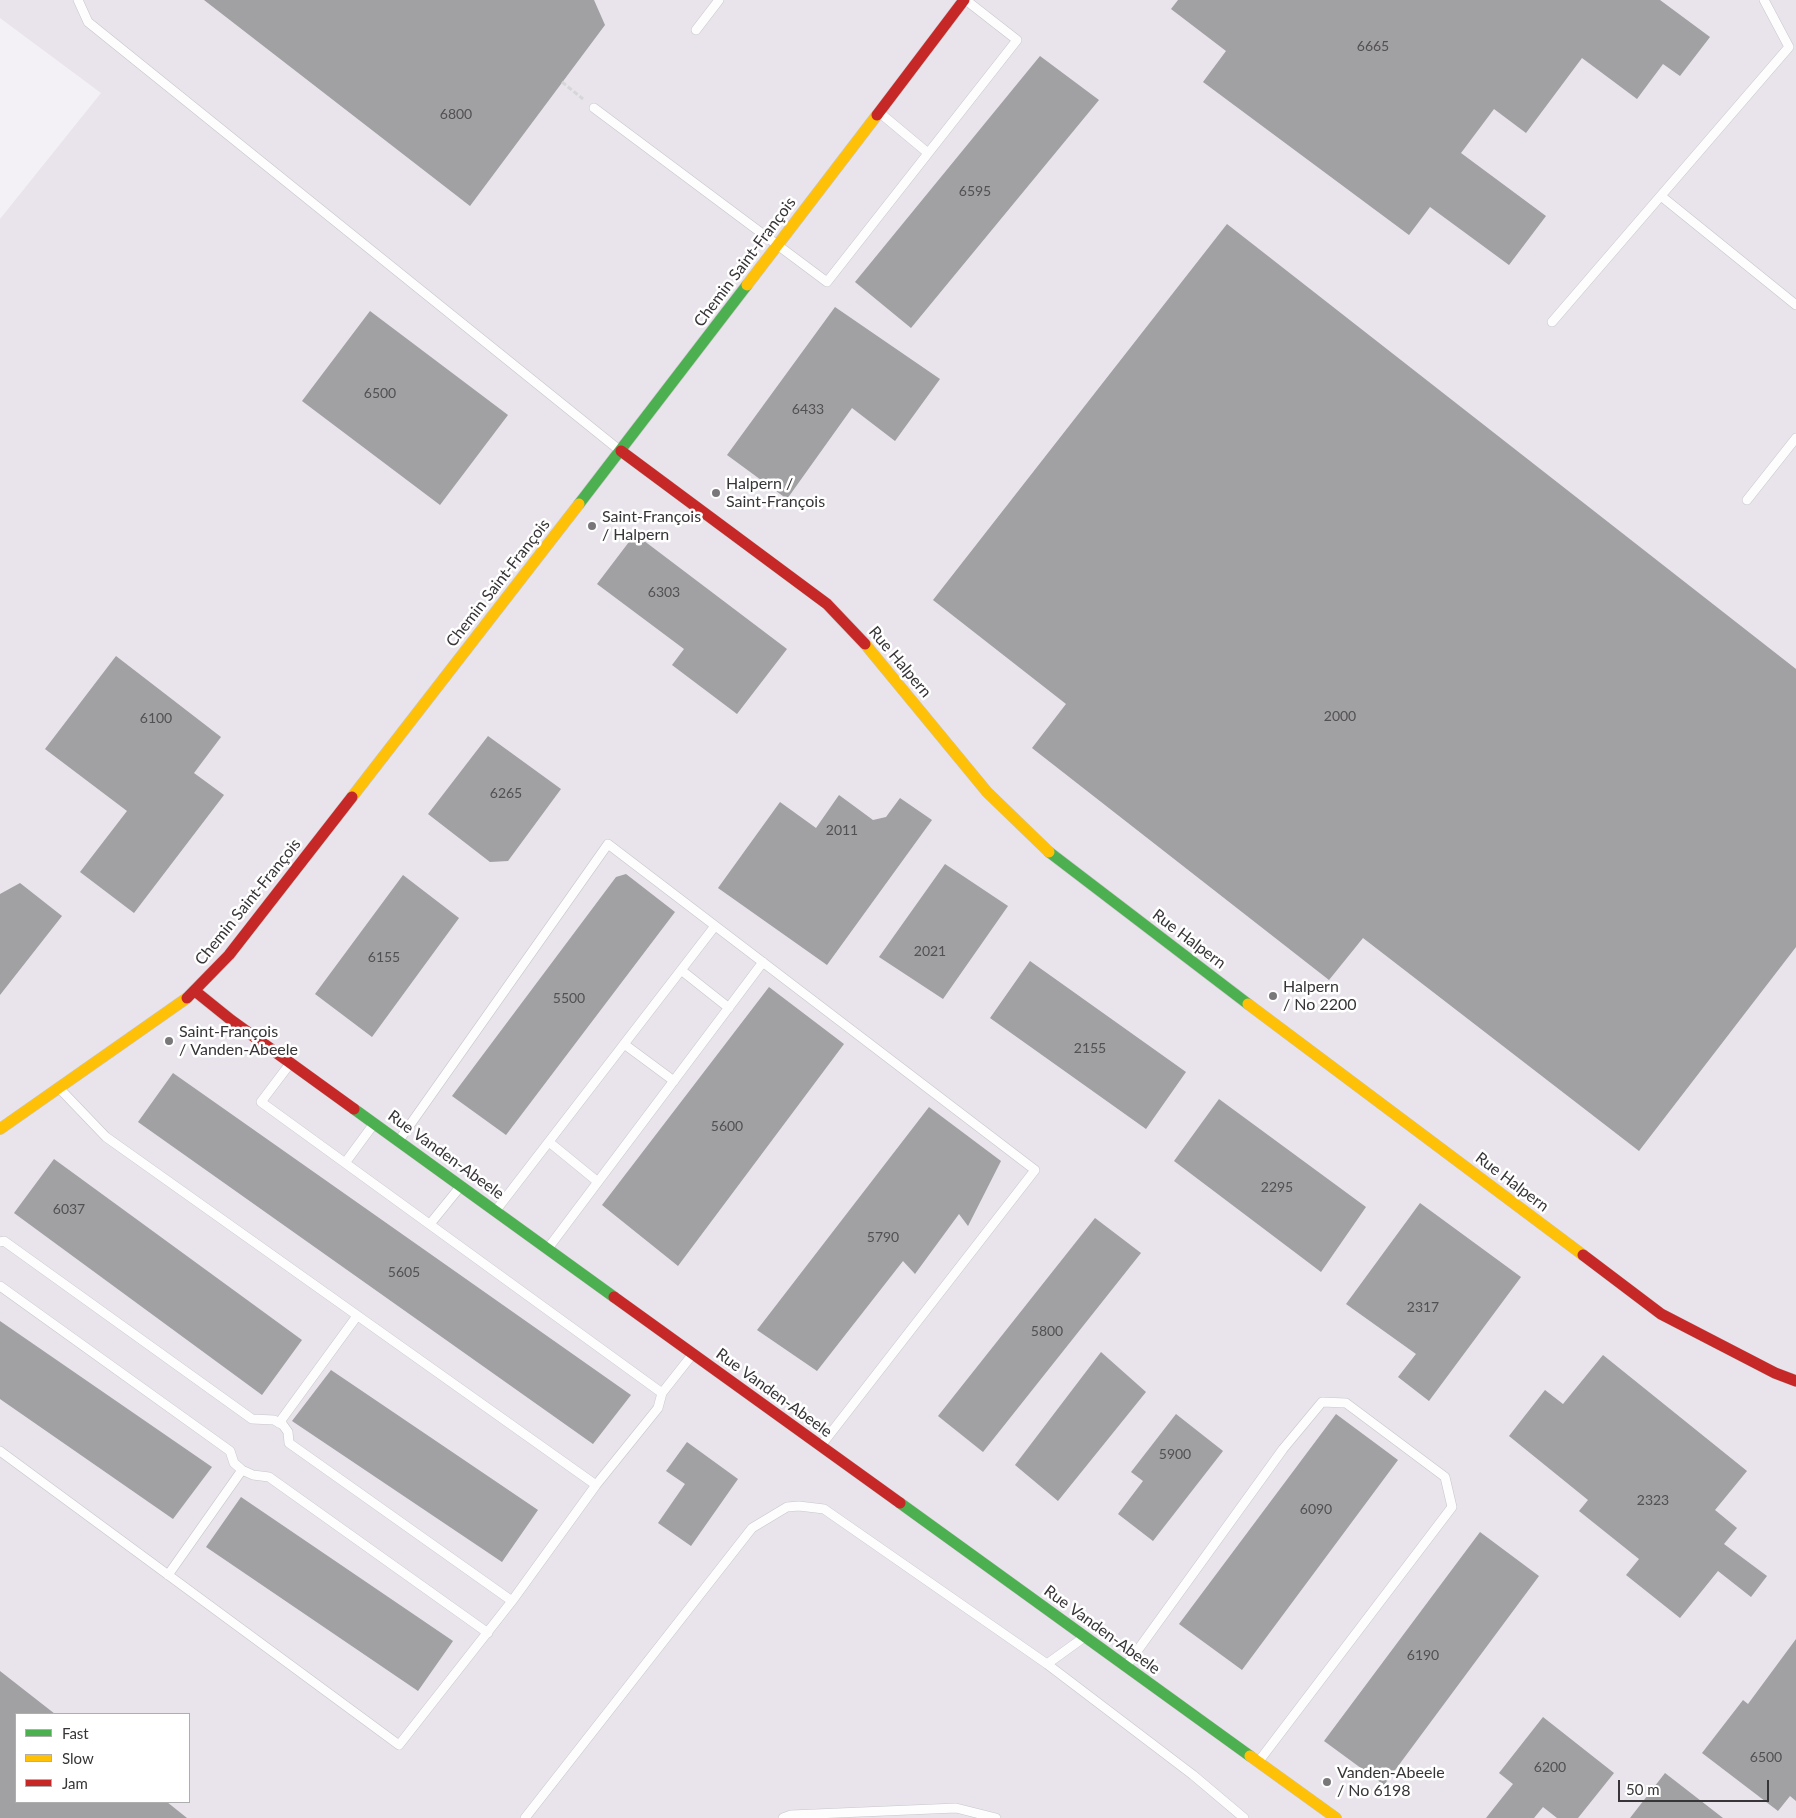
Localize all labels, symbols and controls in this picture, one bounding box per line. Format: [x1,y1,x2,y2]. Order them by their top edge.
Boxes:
house number: 6665 [1357,38,1389,54]
house number: 6800 [440,106,472,122]
house number: 6595 [959,183,991,199]
street label: Chemin Saint-François [690,193,800,331]
house number: 6500 [364,385,396,401]
house number: 6433 [792,401,824,417]
place label: Halpern / Saint-François [726,474,825,512]
marker: Halpern / Saint-François [710,487,722,499]
place label: Saint-François / Halpern [602,507,701,545]
street label: Chemin Saint-François [442,515,554,651]
marker: Saint-François / Halpern [586,520,598,532]
house number: 6303 [648,584,680,600]
street label: Rue Halpern [865,622,935,702]
house number: 2000 [1324,708,1356,724]
house number: 6100 [140,710,172,726]
house number: 6265 [490,785,522,801]
house number: 2011 [826,822,858,838]
street label: Chemin Saint-François [191,835,305,969]
street label: Rue Halpern [1148,905,1230,973]
house number: 2021 [914,943,946,959]
house number: 6155 [368,949,400,965]
place label: Halpern / No 2200 [1283,977,1357,1015]
house number: 5500 [553,990,585,1006]
marker: Halpern / No 2200 [1267,990,1279,1002]
place label: Saint-François / Vanden-Abeele [179,1022,298,1060]
marker: Saint-François / Vanden-Abeele [163,1035,175,1047]
house number: 2155 [1074,1040,1106,1056]
street label: Rue Vanden-Abeele [384,1106,508,1204]
house number: 5600 [711,1118,743,1134]
street label: Rue Halpern [1471,1148,1553,1216]
house number: 2295 [1261,1179,1293,1195]
house number: 6037 [53,1201,85,1217]
house number: 5790 [867,1229,899,1245]
house number: 5605 [388,1264,420,1280]
house number: 2317 [1407,1299,1439,1315]
house number: 5800 [1031,1323,1063,1339]
street label: Rue Vanden-Abeele [712,1344,836,1442]
house number: 5900 [1159,1446,1191,1462]
house number: 2323 [1637,1492,1669,1508]
house number: 6090 [1300,1501,1332,1517]
street label: Rue Vanden-Abeele [1040,1581,1164,1679]
house number: 6190 [1407,1647,1439,1663]
legend [15,1713,190,1803]
text: Fast [62,1724,89,1742]
text: Slow [62,1749,94,1767]
house number: 6500 [1750,1749,1782,1765]
house number: 6200 [1534,1759,1566,1775]
place label: Vanden-Abeele / No 6198 [1337,1763,1445,1801]
scale bar [1621,1770,1772,1802]
text: Jam [62,1774,88,1792]
marker: Vanden-Abeele / No 6198 [1321,1776,1333,1788]
text: 50 m [1626,1780,1660,1798]

